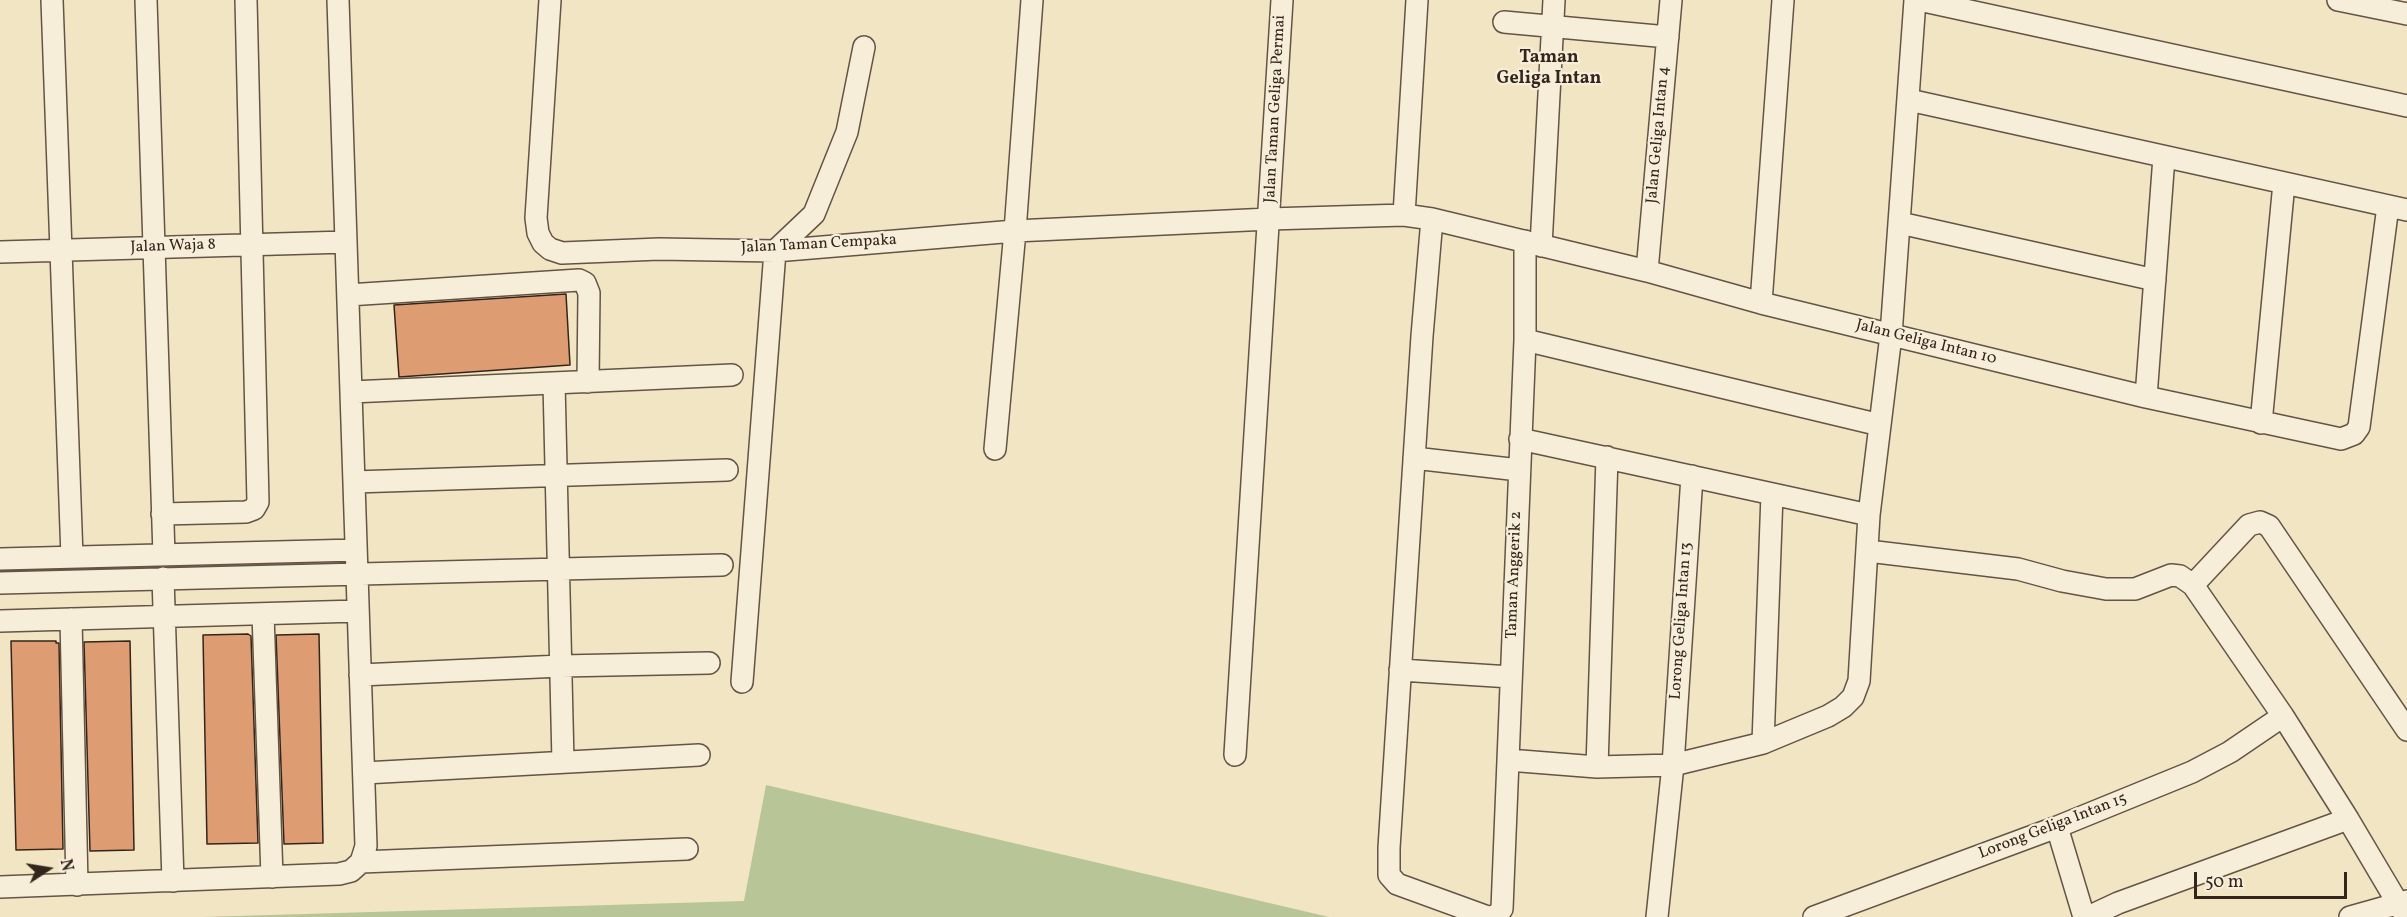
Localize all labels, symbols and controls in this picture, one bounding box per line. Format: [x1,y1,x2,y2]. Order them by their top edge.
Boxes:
street label: Jalan Taman Geliga Permai [1261,14,1291,204]
district label: Taman Geliga Intan [1497,48,1601,90]
street label: Jalan Geliga Intan 4 [1643,65,1675,205]
street label: Jalan Taman Cempaka [741,231,897,259]
street label: Jalan Waja 8 [130,236,216,258]
street label: Jalan Geliga Intan 10 [1854,316,1998,370]
street label: Taman Anggerik 2 [1503,511,1527,639]
street label: Lorong Geliga Intan 13 [1667,542,1697,700]
street label: Lorong Geliga Intan 15 [1976,790,2130,864]
north arrow [18,839,78,899]
text: N [54,857,78,873]
scale bar [2197,860,2350,898]
text: 50 m [2205,870,2244,895]

